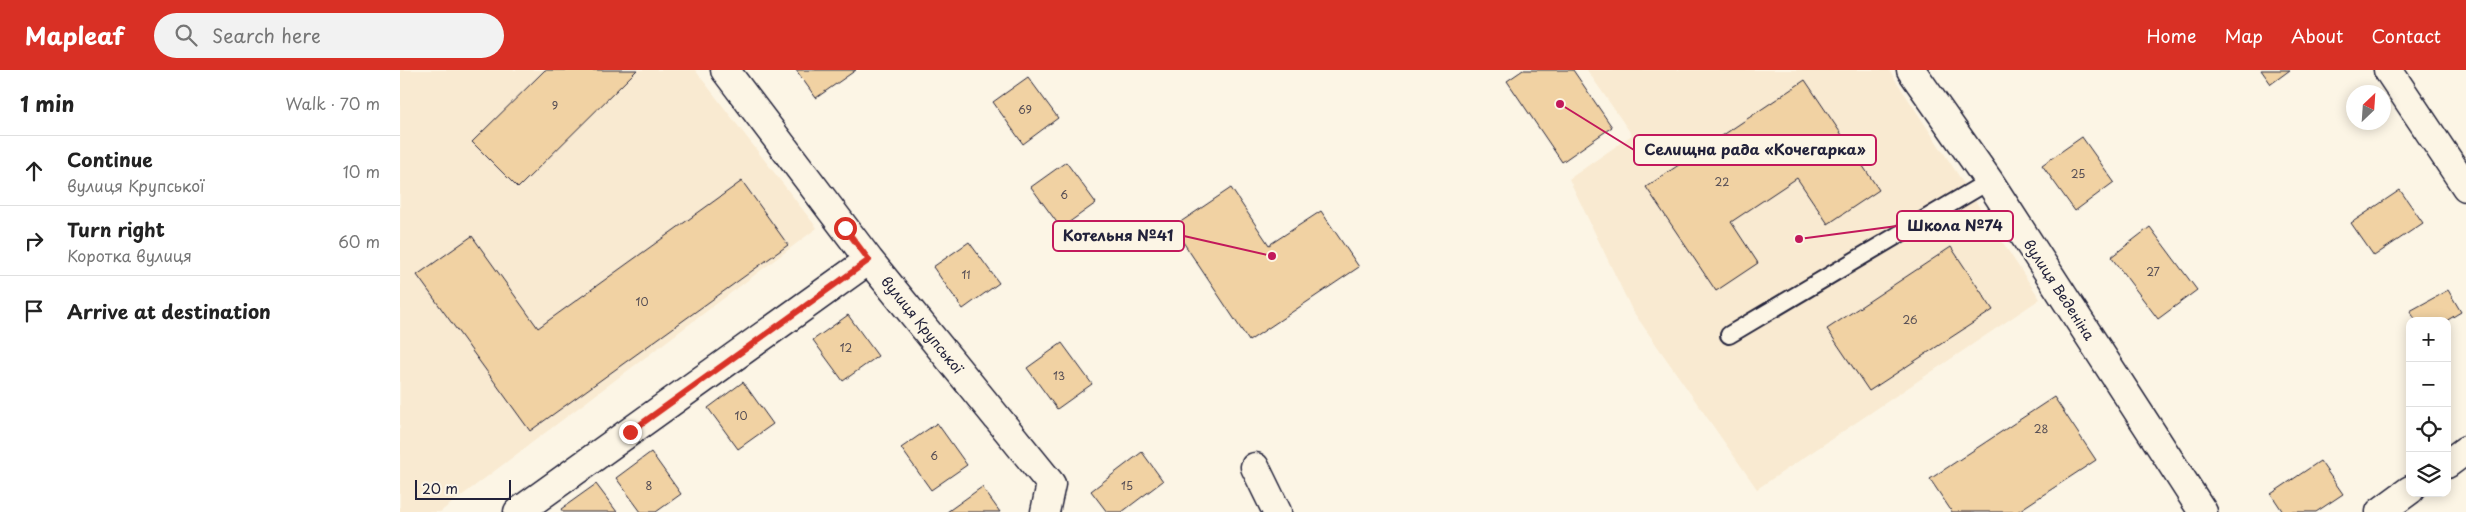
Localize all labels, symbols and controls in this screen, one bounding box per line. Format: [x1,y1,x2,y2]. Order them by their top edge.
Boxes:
search box [154,13,504,58]
text: Mapleaf [25,17,124,53]
icon: search [172,21,200,49]
text: Search here [212,21,321,49]
text: Home [2146,22,2196,49]
text: Map [2224,22,2263,49]
text: About [2291,22,2343,49]
text: Contact [2371,22,2441,49]
north arrow [2346,85,2391,130]
text: 1 min [20,87,74,119]
text: Walk · 70 m [285,91,380,115]
house number: 9 [552,97,558,114]
house number: 69 [1018,101,1032,118]
callout: Селищна рада «Кочегарка» [1634,135,1876,165]
text: Селищна рада «Кочегарка» [1644,137,1866,160]
text: Continue [67,145,153,173]
icon: ahead [20,157,48,185]
text: 10 m [343,159,380,183]
house number: 25 [2071,165,2085,182]
text: вулиця Крупської [67,173,205,197]
house number: 22 [1715,173,1729,190]
house number: 6 [1060,186,1068,203]
callout: Школа №74 [1897,211,2013,241]
text: Школа №74 [1907,213,2003,236]
text: Turn right [67,215,165,243]
route start [834,217,857,240]
callout: Котельня №41 [1053,221,1184,251]
text: Котельня №41 [1063,223,1173,246]
icon: right [20,227,48,255]
text: 60 m [338,229,380,253]
street label: вулиця Веденіна [2019,235,2100,345]
text: Коротка вулиця [67,243,192,267]
house number: 27 [2146,263,2160,280]
house number: 11 [961,266,971,283]
street label: вулиця Крупської [876,271,969,379]
house number: 10 [636,293,648,310]
icon: arrive [20,297,48,325]
text: Arrive at destination [67,297,271,325]
house number: 26 [1902,311,1918,328]
map controls [2406,317,2451,497]
button: + [2406,317,2451,362]
house number: 12 [840,339,853,356]
button: − [2406,362,2451,407]
house number: 13 [1053,367,1065,384]
house number: 10 [735,407,747,424]
button: locate [2406,407,2451,452]
house number: 28 [2034,420,2048,437]
route end [619,421,642,444]
house number: 6 [930,447,938,464]
button: layers [2406,452,2451,497]
scale bar [415,477,511,500]
house number: 8 [646,477,653,494]
house number: 15 [1121,477,1133,494]
text: 20 m [422,478,458,499]

